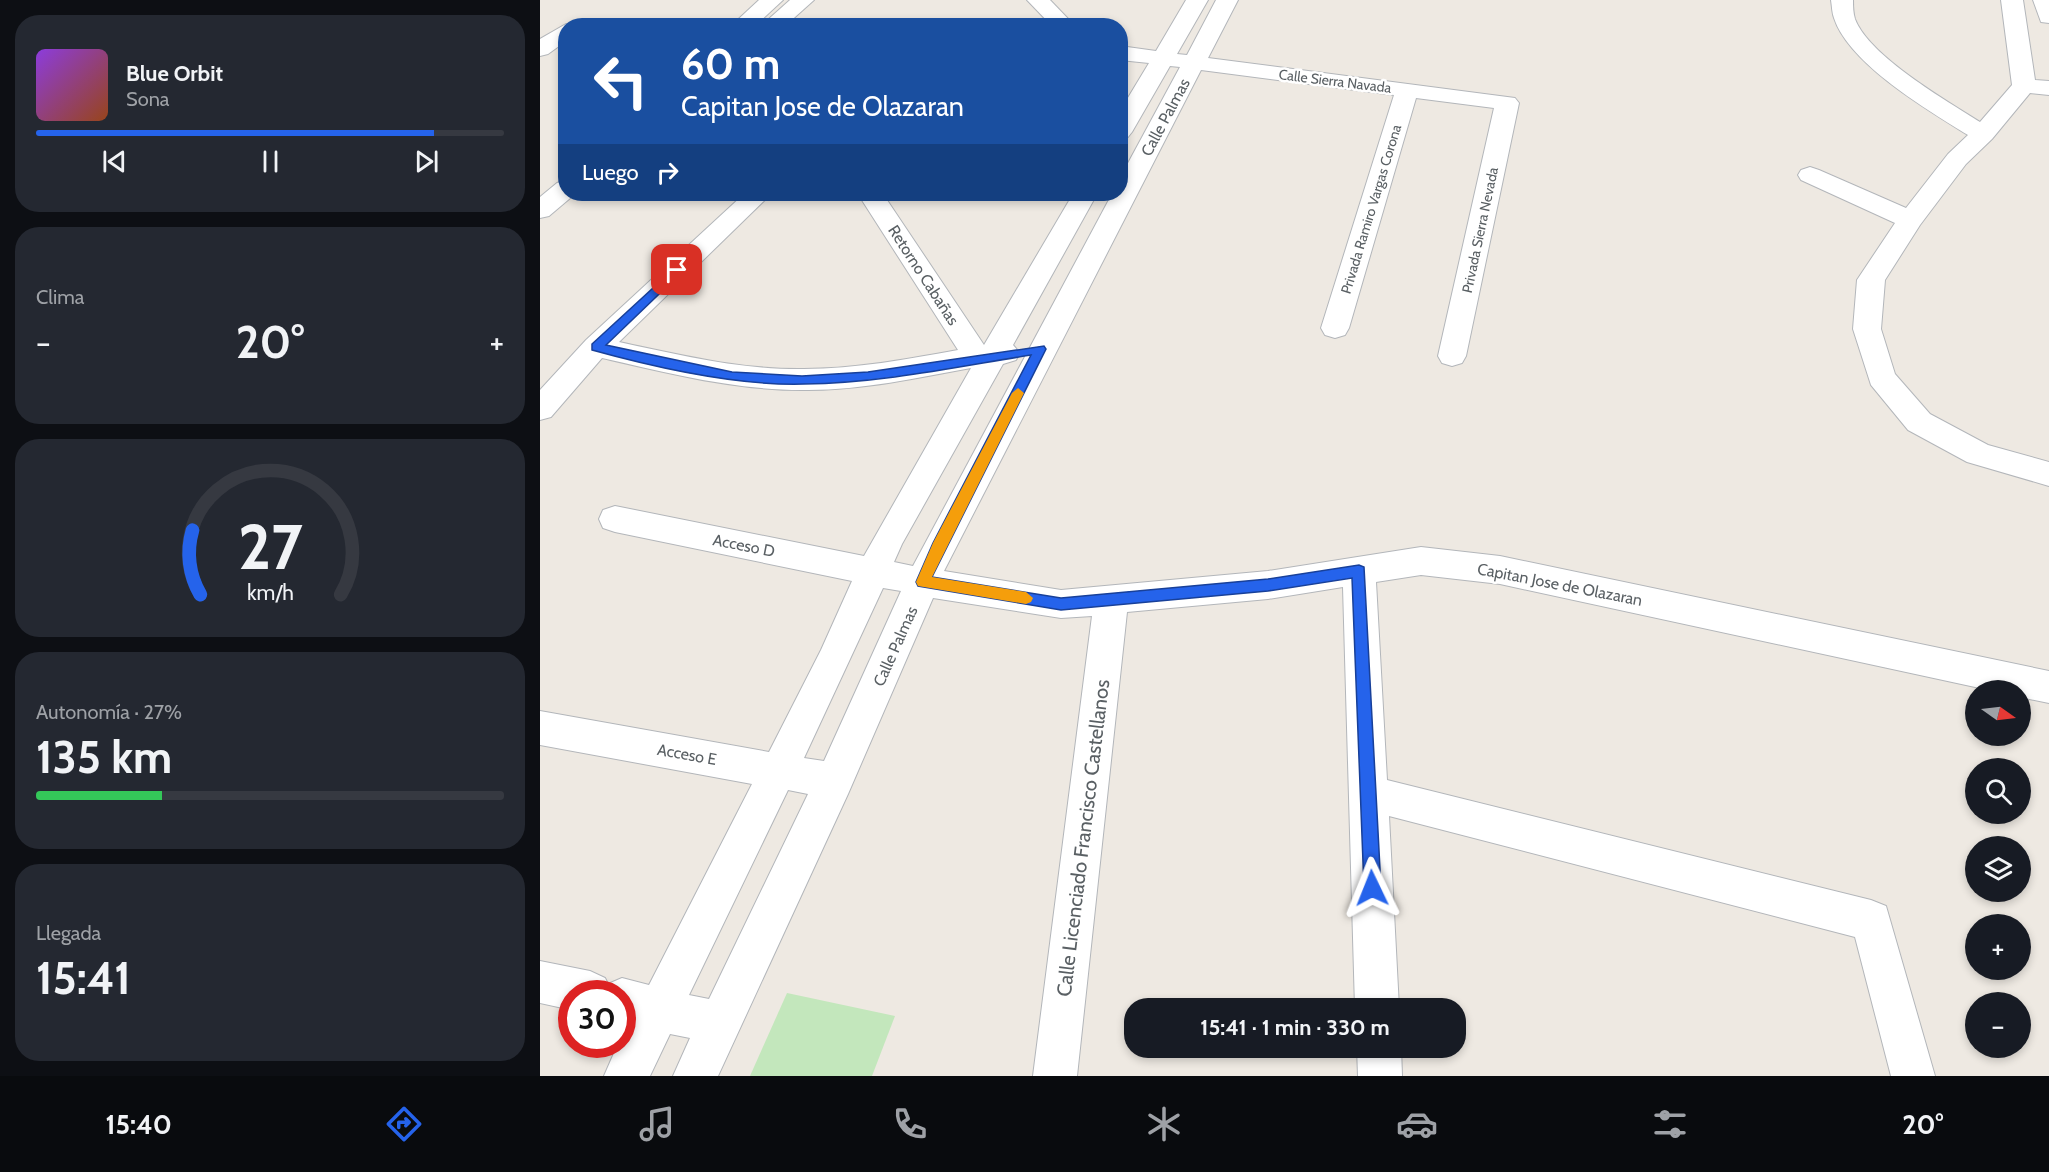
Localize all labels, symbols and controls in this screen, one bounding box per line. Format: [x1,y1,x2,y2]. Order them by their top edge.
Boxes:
text: 60 m [681,38,780,90]
icon: left [582,42,660,120]
text: Blue Orbit [126,60,223,87]
street label: Calle Sierra Navada [1278,65,1393,97]
street label: Calle Palmas [1137,75,1194,159]
text: Sona [126,87,169,111]
text: Capitan Jose de Olazaran [681,90,964,123]
street label: Privada Ramiro Vargas Corona [1337,122,1405,296]
icon: previous [98,145,131,178]
icon: pause [254,145,287,178]
icon: next [410,145,443,178]
icon: right [651,156,684,189]
text: Luego [582,159,639,186]
street label: Privada Sierra Nevada [1458,165,1502,295]
street label: Retorno Cabañas [884,222,963,329]
pin [651,244,702,295]
icon: arrive [660,253,693,286]
text: Clima [36,285,84,309]
text: 20° [236,315,304,369]
text: − [36,322,51,362]
text: + [489,322,504,362]
text: 27 [238,509,303,585]
street label: Acceso D [711,530,777,561]
street label: Capitan Jose de Olazaran [1476,559,1644,610]
text: km/h [247,579,293,605]
street label: Calle Palmas [869,603,922,689]
street label: Calle Licenciado Francisco Castellanos [1052,678,1114,998]
north arrow [1965,680,2031,746]
map controls [1965,680,2031,1058]
text: Autonomía · 27% [36,700,182,724]
text: 135 km [36,730,172,784]
street label: Acceso E [656,740,718,769]
button: search [1965,758,2031,824]
button: layers [1965,836,2031,902]
position arrow [1340,856,1404,920]
button: + [1965,914,2031,980]
text: Llegada [36,921,101,945]
text: 15:41 [36,951,131,1005]
speed limit sign: 30 [558,980,636,1058]
button: − [1965,992,2031,1058]
text: 15:41 · 1 min · 330 m [1200,1014,1390,1041]
icon: directions [383,1103,425,1145]
icon: music [636,1103,678,1145]
icon: phone [889,1103,931,1145]
icon: climate [1143,1103,1185,1145]
icon: car [1396,1103,1438,1145]
icon: filters [1649,1103,1691,1145]
text: 15:40 [106,1108,172,1141]
text: 20° [1902,1108,1943,1141]

